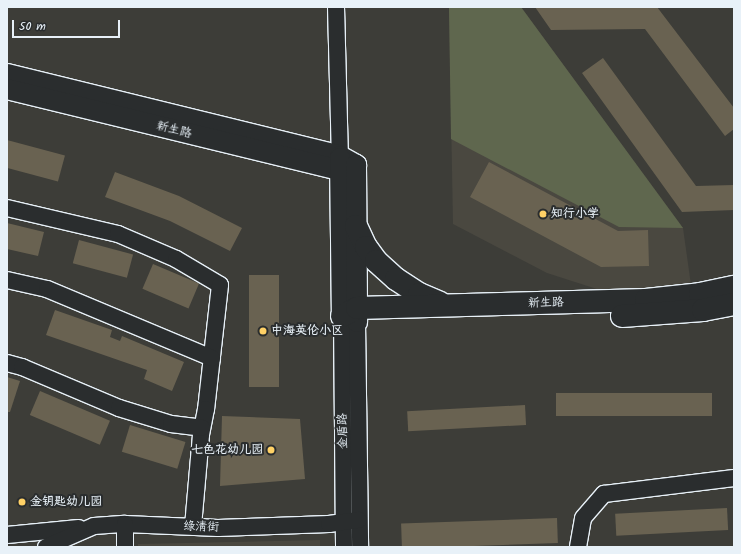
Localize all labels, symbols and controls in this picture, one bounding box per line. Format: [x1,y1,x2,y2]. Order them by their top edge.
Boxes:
scale bar [14,12,122,38]
text: 50 m [19,17,46,36]
street label: 新生路 [155,119,193,141]
place label: 知行小学 [551,207,599,221]
marker: 知行小学 [538,209,548,219]
street label: 新生路 [528,295,564,311]
place label: 中海英伦小区 [271,324,343,338]
marker: 中海英伦小区 [258,326,268,336]
street label: 金盾路 [335,413,351,449]
place label: 七色花幼儿园 [191,443,263,457]
marker: 七色花幼儿园 [266,445,276,455]
place label: 金钥匙幼儿园 [30,495,102,509]
marker: 金钥匙幼儿园 [17,497,27,507]
street label: 绿清街 [183,519,219,535]

